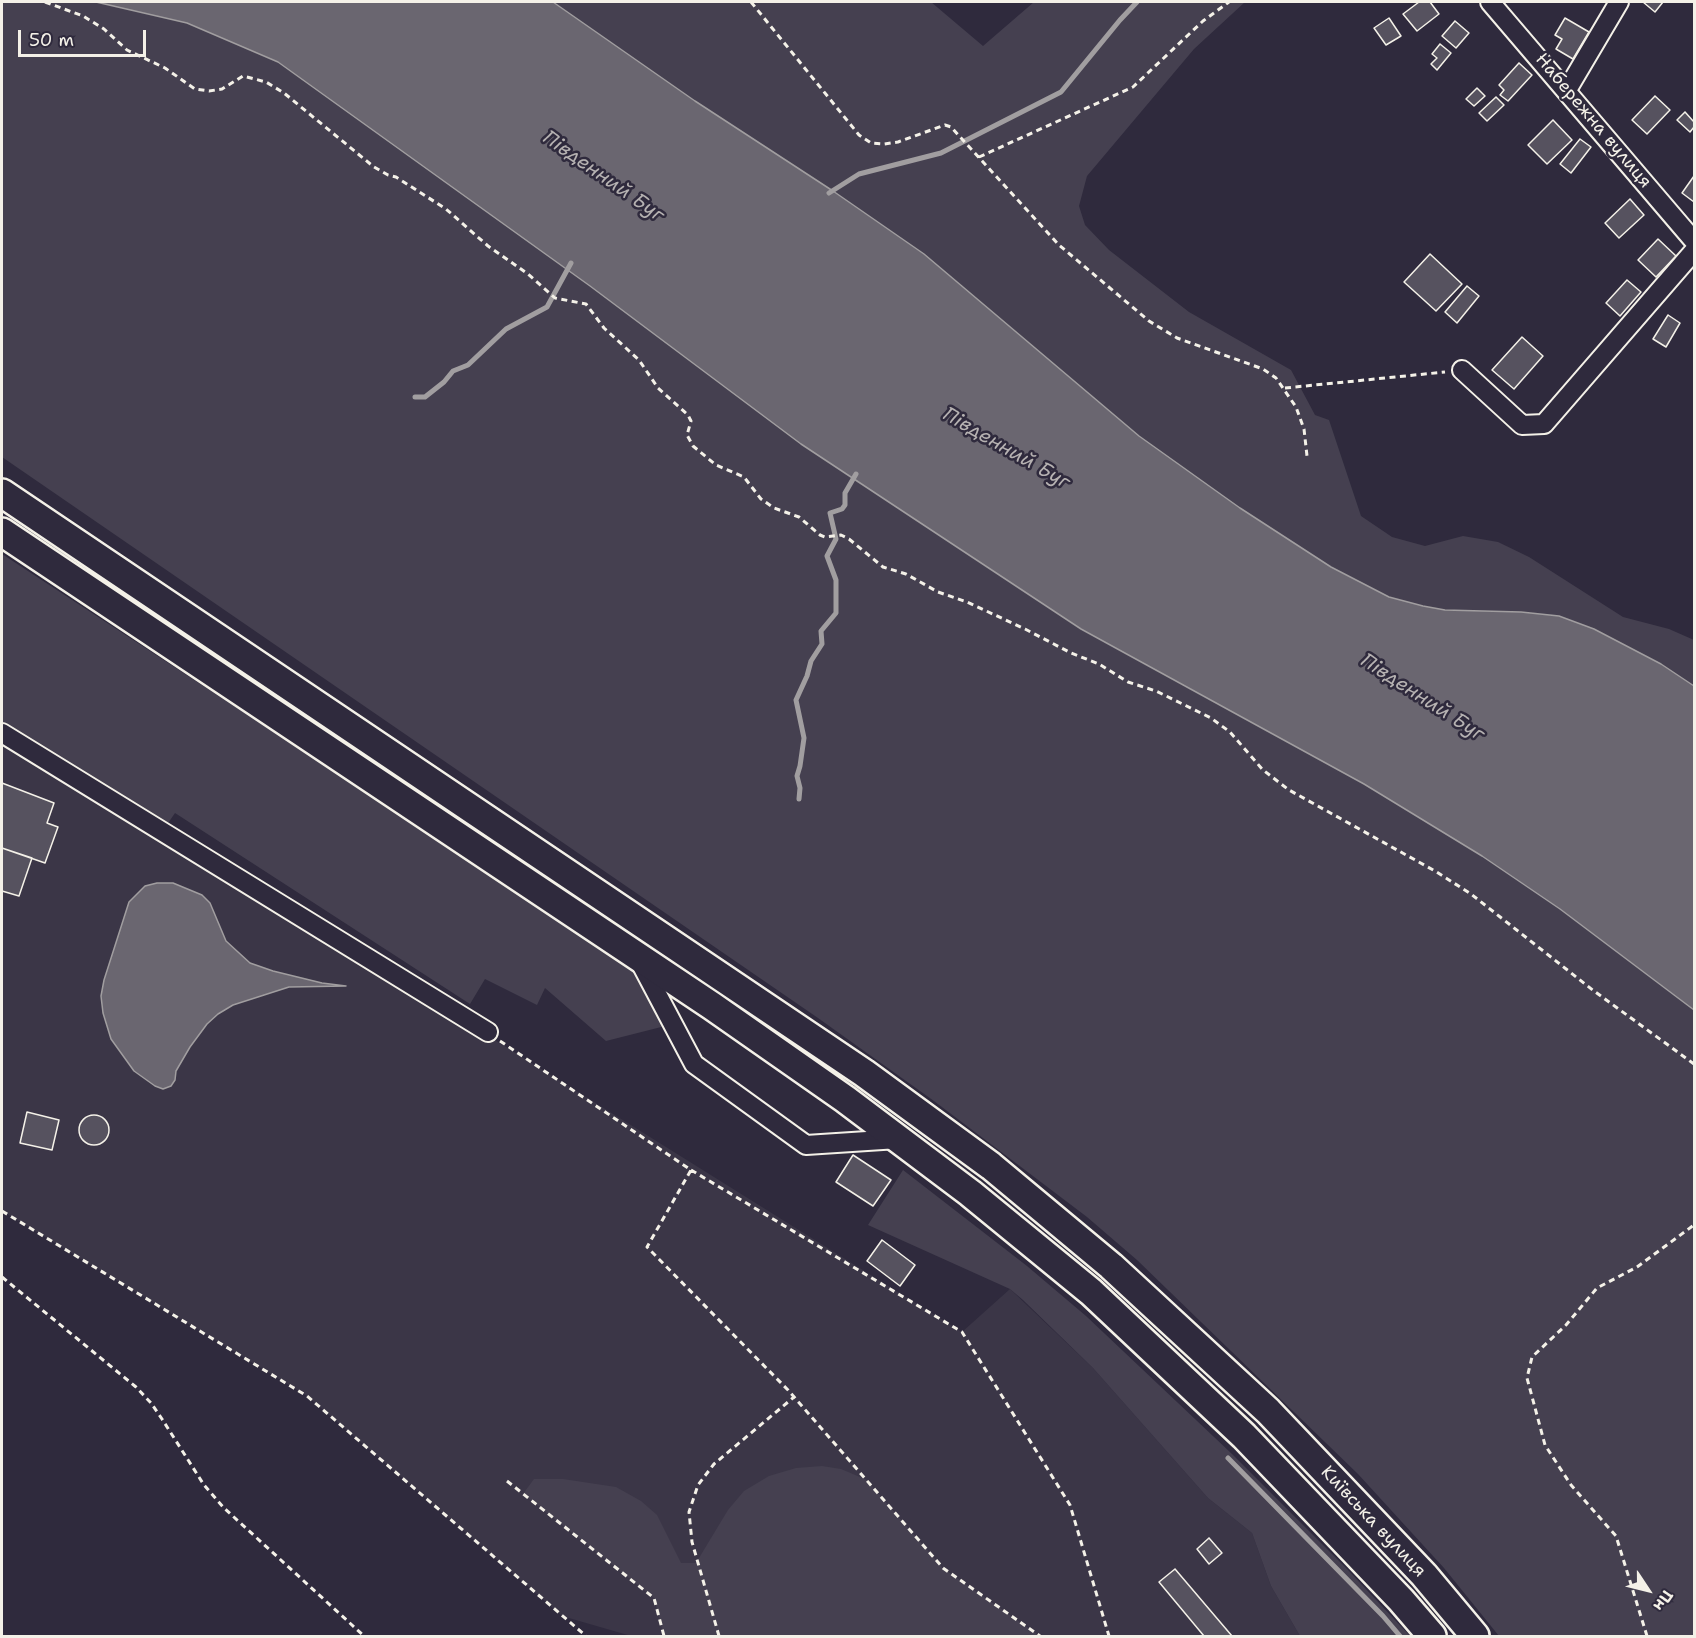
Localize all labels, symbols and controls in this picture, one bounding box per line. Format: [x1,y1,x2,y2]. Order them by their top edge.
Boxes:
scale bar [21,18,148,56]
text: 50 m [29,28,74,52]
street label: Набережна вулиця [1530,49,1656,193]
water label: Південний Буг [538,126,668,228]
water label: Південний Буг [938,403,1074,495]
water label: Південний Буг [1356,649,1488,747]
street label: Київська вулиця [1316,1462,1430,1582]
north arrow [1618,1560,1678,1620]
text: Пн [1648,1586,1678,1615]

